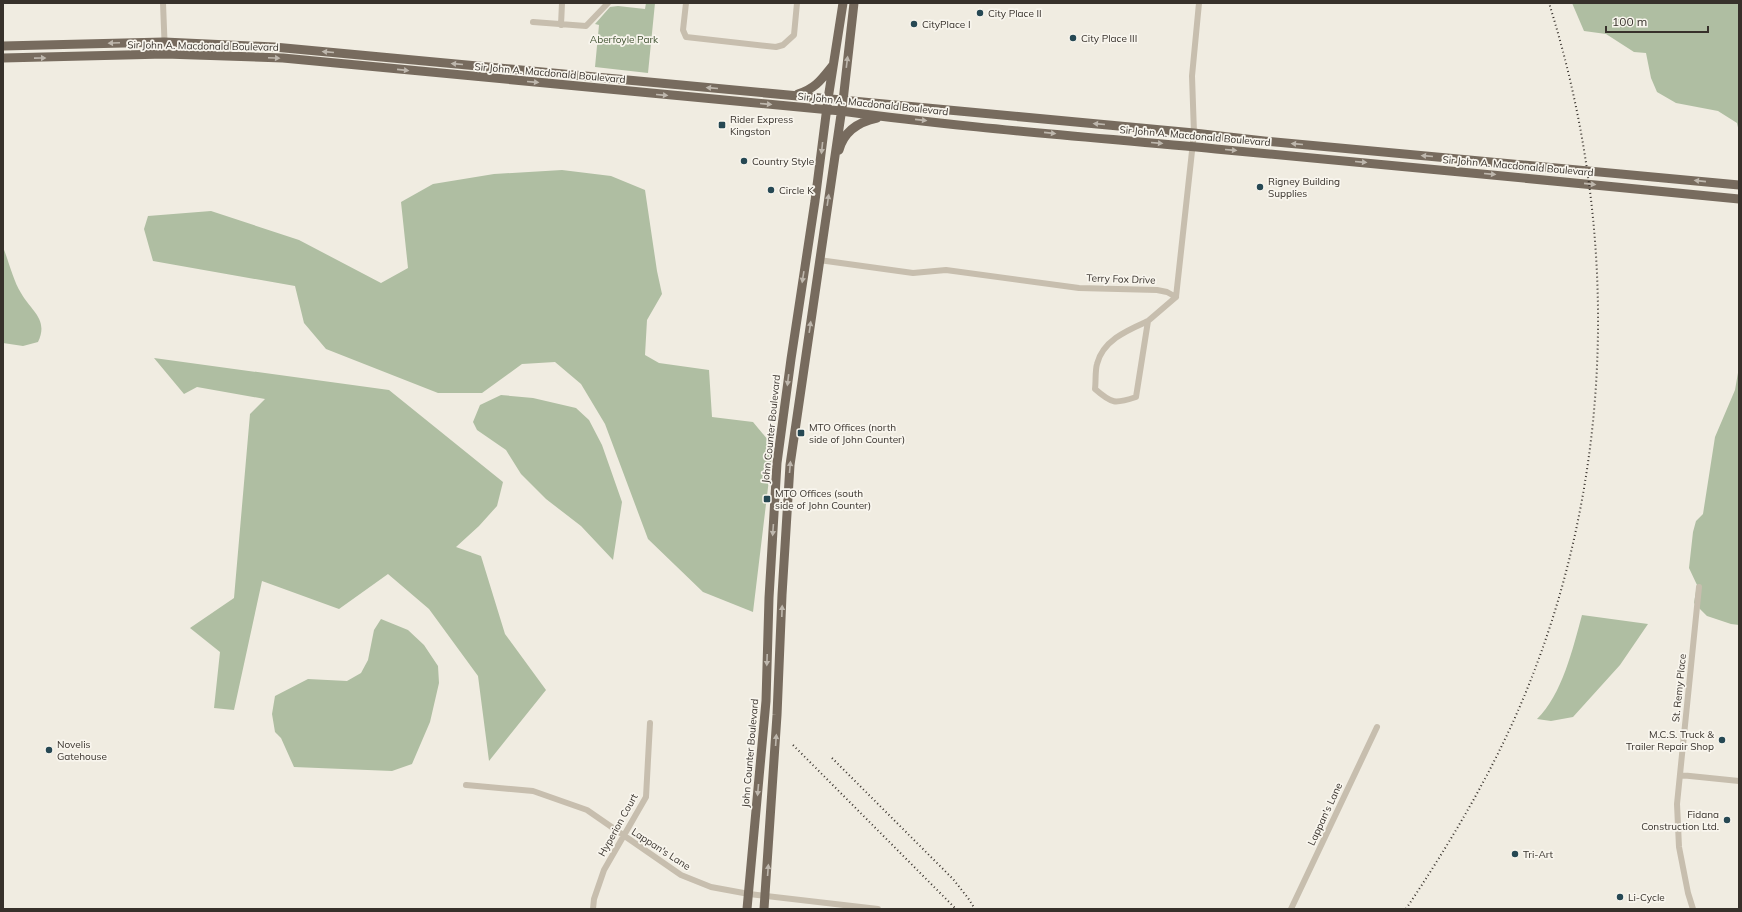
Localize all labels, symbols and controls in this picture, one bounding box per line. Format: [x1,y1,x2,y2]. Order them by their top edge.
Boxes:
place label: City Place II [988,7,1042,20]
marker: City Place II [975,8,985,18]
scale bar [1606,8,1708,34]
text: 100 m [1612,14,1647,29]
place label: CityPlace I [922,18,970,31]
marker: CityPlace I [909,19,919,29]
place label: City Place III [1081,32,1137,45]
park label: Aberfoyle Park [590,33,659,46]
marker: City Place III [1068,33,1078,43]
street label: Sir John A. Macdonald Boulevard [127,38,279,54]
one-way arrow [108,40,120,47]
one-way arrow [321,48,334,55]
one-way arrow [268,54,280,61]
one-way arrow [34,55,47,61]
one-way arrow [844,56,850,68]
street label: Sir John A. Macdonald Boulevard [474,60,626,86]
one-way arrow [451,61,463,67]
one-way arrow [397,66,409,73]
one-way arrow [527,79,539,86]
one-way arrow [706,84,718,91]
street label: Sir John A. Macdonald Boulevard [797,90,949,118]
one-way arrow [656,91,668,98]
one-way arrow [760,101,772,108]
place label: Rider Express Kingston [730,113,793,138]
one-way arrow [915,117,927,124]
marker: Rider Express Kingston [717,120,727,130]
one-way arrow [1093,121,1105,128]
street label: Sir John A. Macdonald Boulevard [1119,123,1271,149]
one-way arrow [1044,130,1056,136]
one-way arrow [1151,140,1164,147]
one-way arrow [1291,141,1303,148]
one-way arrow [819,142,825,154]
one-way arrow [1225,147,1237,154]
one-way arrow [1421,153,1433,160]
street label: Sir John A. Macdonald Boulevard [1442,153,1594,179]
place label: Country Style [752,155,814,168]
marker: Country Style [739,156,749,166]
one-way arrow [1355,159,1367,165]
one-way arrow [1484,171,1496,177]
place label: Rigney Building Supplies [1268,175,1340,200]
one-way arrow [1694,178,1706,184]
one-way arrow [1584,181,1597,187]
marker: Rigney Building Supplies [1255,182,1265,192]
place label: Circle K [779,184,814,197]
marker: Circle K [766,185,776,195]
one-way arrow [825,193,831,206]
one-way arrow [800,271,806,283]
street label: Terry Fox Drive [1086,271,1156,287]
one-way arrow [807,321,813,333]
one-way arrow [785,373,791,386]
street label: John Counter Boulevard [759,374,783,484]
place label: MTO Offices (north side of John Counter) [809,421,905,446]
marker: MTO Offices (north side of John Counter) [796,428,806,438]
one-way arrow [787,461,794,473]
place label: MTO Offices (south side of John Counter) [775,487,871,512]
marker: MTO Offices (south side of John Counter) [762,494,772,504]
one-way arrow [770,524,777,536]
one-way arrow [778,605,785,617]
street label: St. Remy Place [1669,653,1689,723]
one-way arrow [764,654,770,667]
street label: John Counter Boulevard [739,698,761,808]
place label: M.C.S. Truck & Trailer Repair Shop [1626,728,1714,753]
one-way arrow [772,734,779,746]
marker: M.C.S. Truck & Trailer Repair Shop [1717,735,1727,745]
place label: Novelis Gatehouse [57,738,107,763]
marker: Novelis Gatehouse [44,745,54,755]
street label: Lappan's Lane [1305,781,1345,847]
one-way arrow [755,784,761,796]
street label: Hyperion Court [595,791,641,859]
place label: Fidana Construction Ltd. [1641,808,1719,833]
marker: Fidana Construction Ltd. [1722,815,1732,825]
street label: Lappan's Lane [629,825,693,873]
place label: Tri-Art [1523,848,1554,861]
marker: Tri-Art [1510,849,1520,859]
one-way arrow [764,864,771,876]
place label: Li-Cycle [1628,891,1665,904]
marker: Li-Cycle [1615,892,1625,902]

